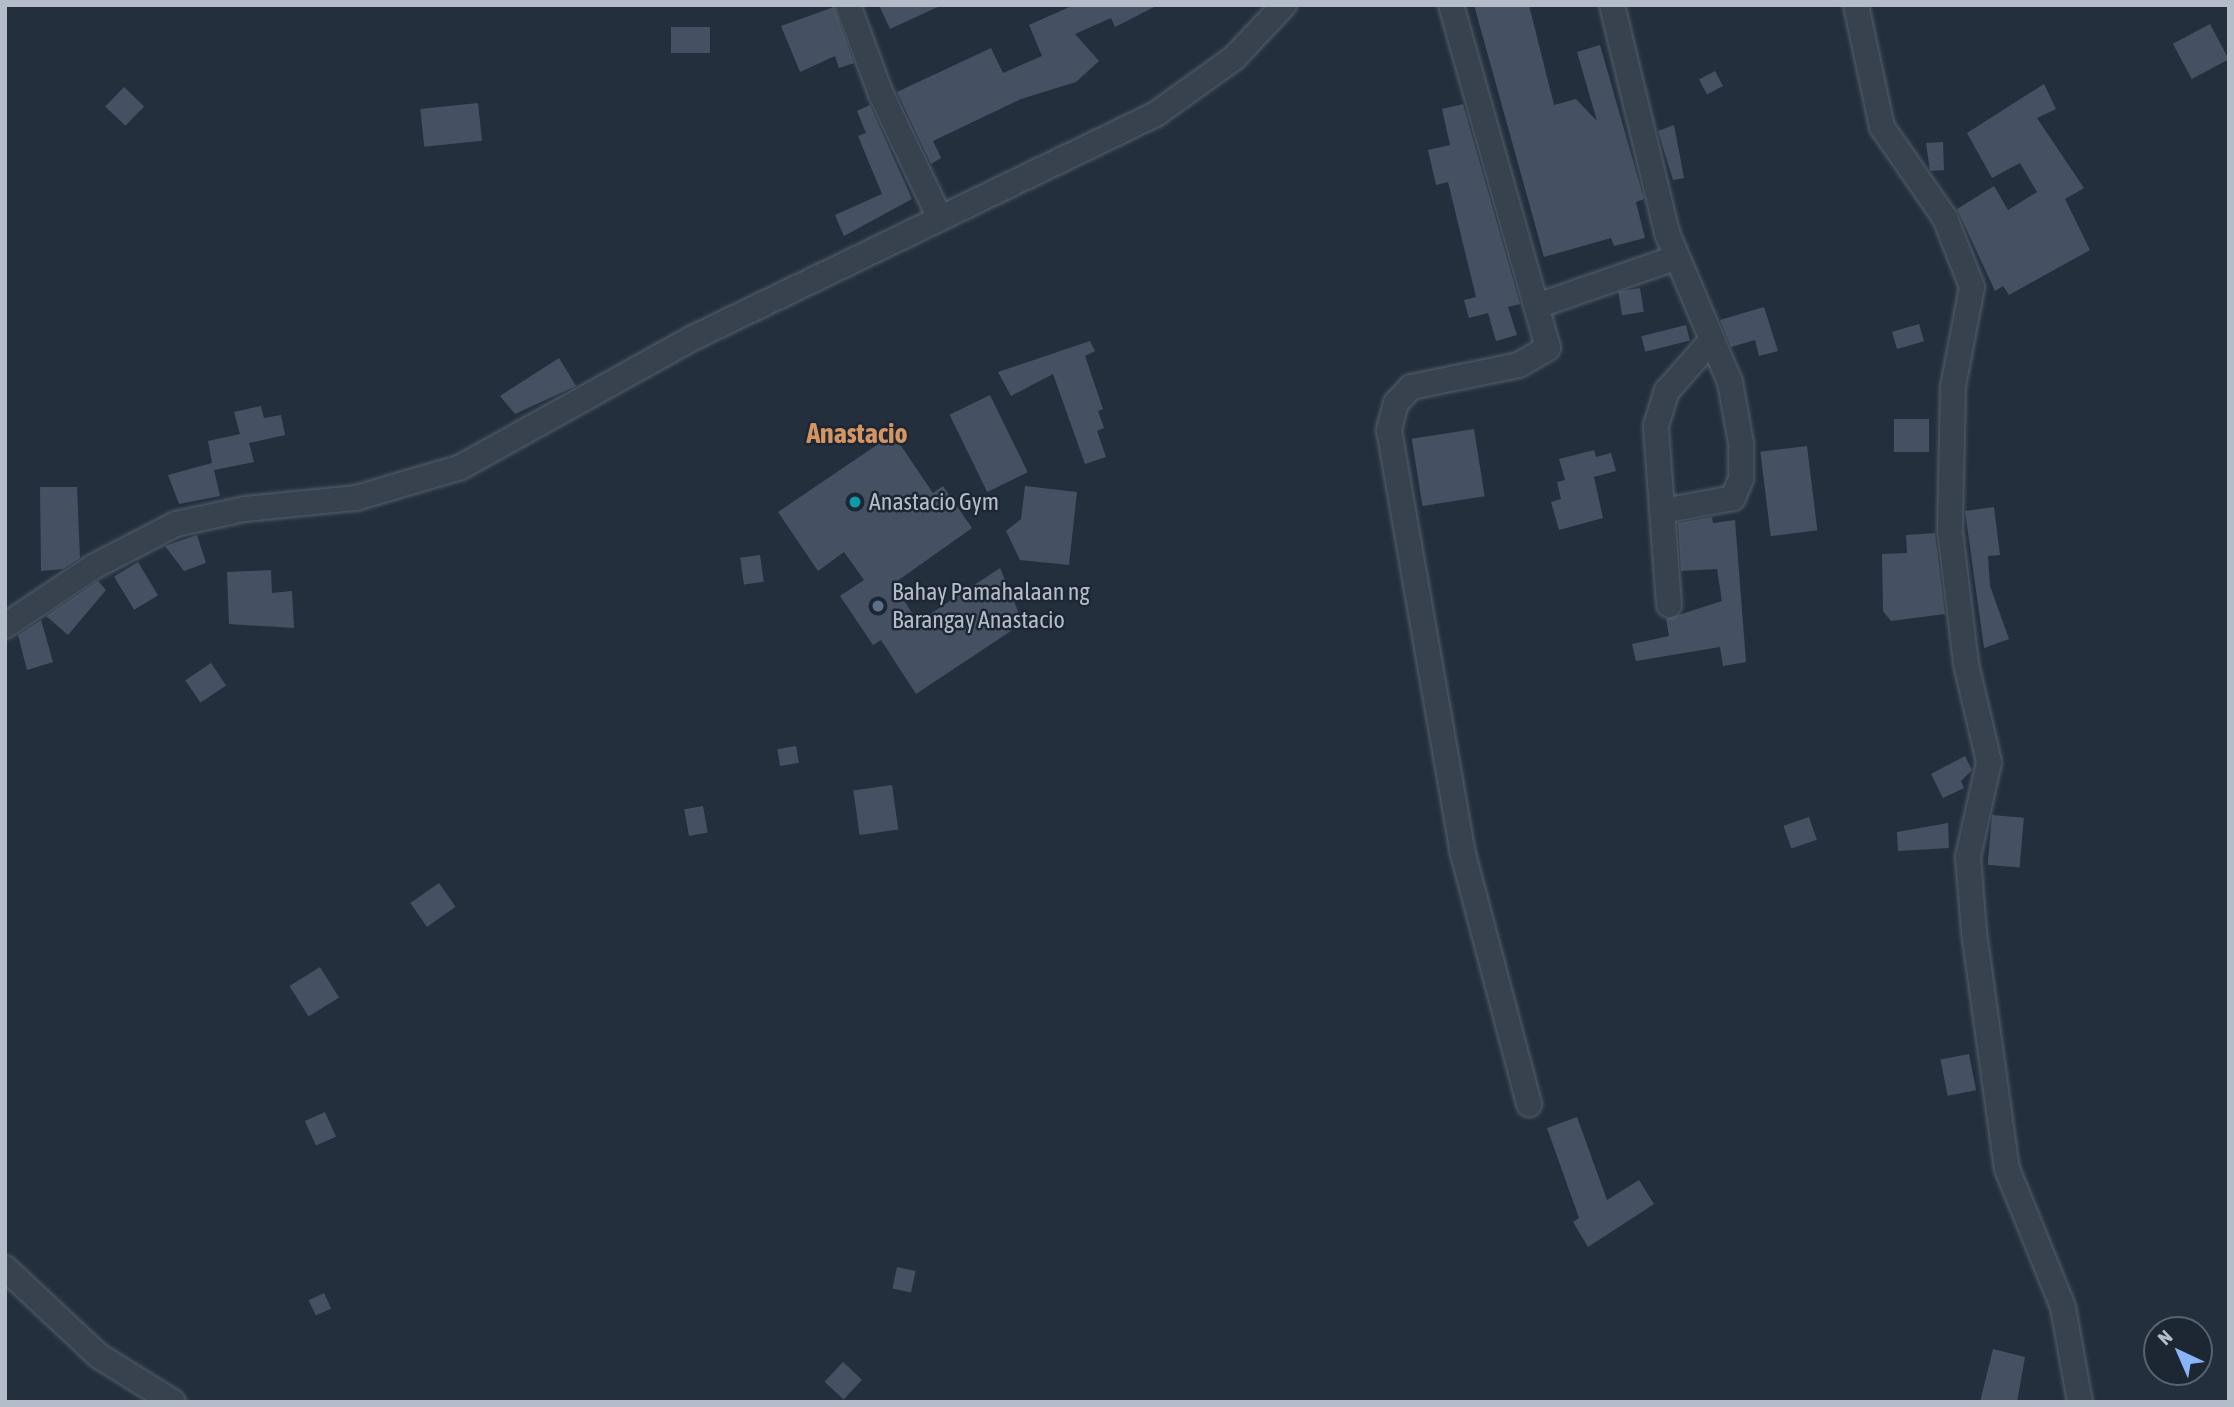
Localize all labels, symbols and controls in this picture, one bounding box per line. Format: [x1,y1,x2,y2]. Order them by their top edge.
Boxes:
district label: Anastacio [806,416,908,450]
place label: Anastacio Gym [869,488,999,516]
marker: Anastacio Gym [847,494,863,510]
place label: Bahay Pamahalaan ng Barangay Anastacio [892,578,1090,634]
marker: Bahay Pamahalaan ng Barangay Anastacio [870,598,886,614]
north arrow [2143,1316,2213,1386]
text: N [2153,1326,2176,1349]

